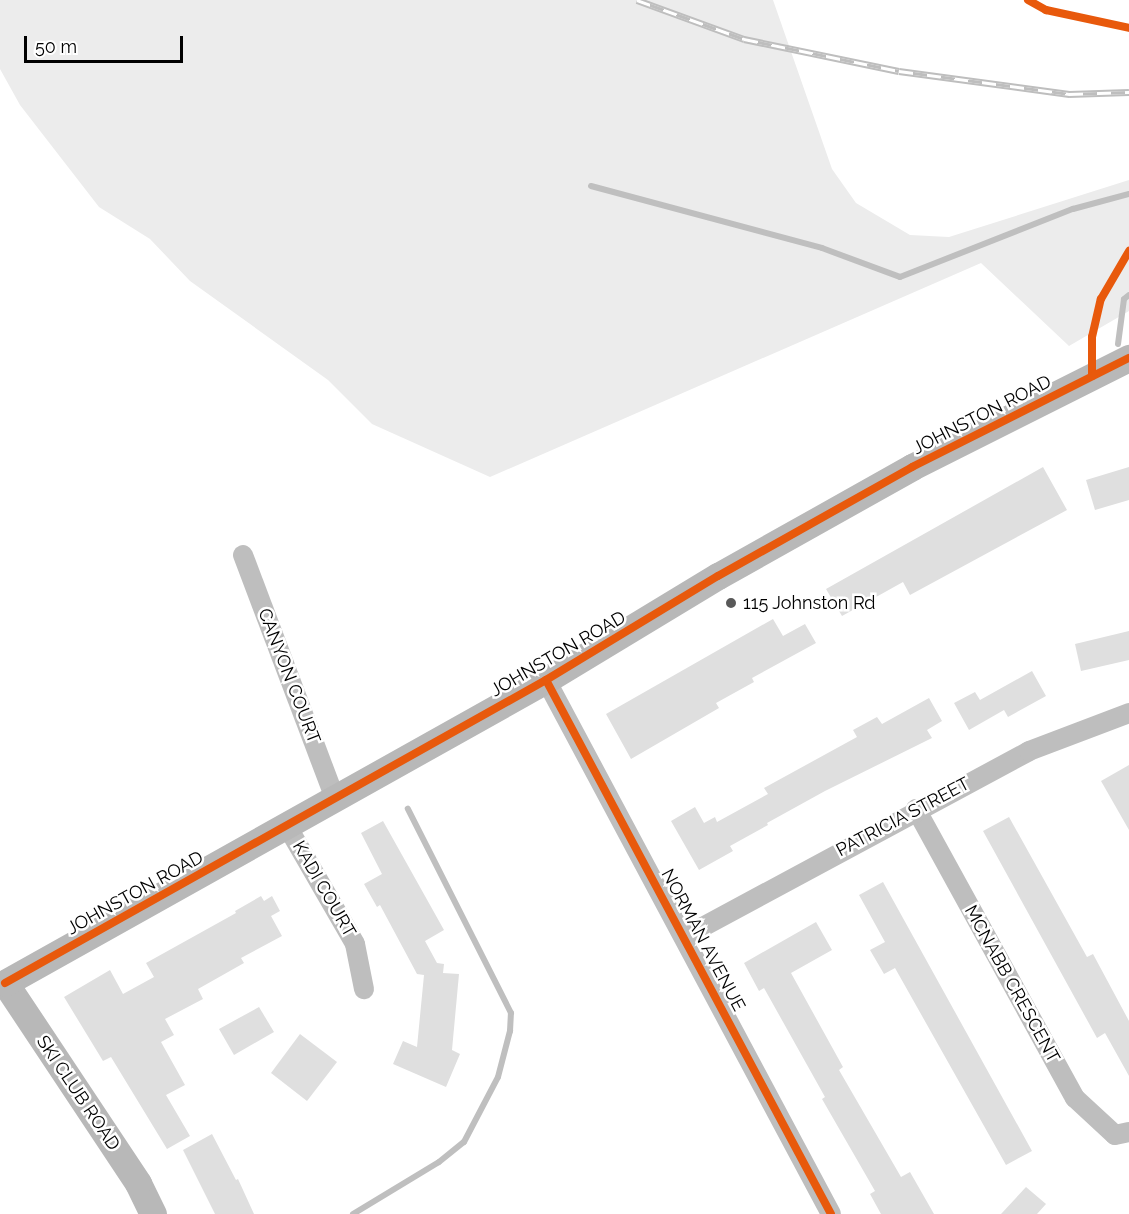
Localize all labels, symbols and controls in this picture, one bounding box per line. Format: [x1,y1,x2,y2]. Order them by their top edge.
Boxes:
scale bar [27,24,186,62]
text: 50 m [35,36,77,57]
street label: JOHNSTON ROAD [909,371,1055,459]
place label: 115 Johnston Rd [743,592,876,614]
marker: 115 Johnston Rd [724,596,738,610]
street label: CANYON COURT [253,605,325,747]
street label: JOHNSTON ROAD [487,606,629,702]
street label: PATRICIA STREET [832,773,974,861]
street label: KADI COURT [288,837,360,941]
street label: JOHNSTON ROAD [63,847,207,939]
street label: NORMAN AVENUE [656,865,750,1015]
street label: MCNABB CRESCENT [960,901,1064,1067]
street label: SKI CLUB ROAD [32,1031,124,1155]

